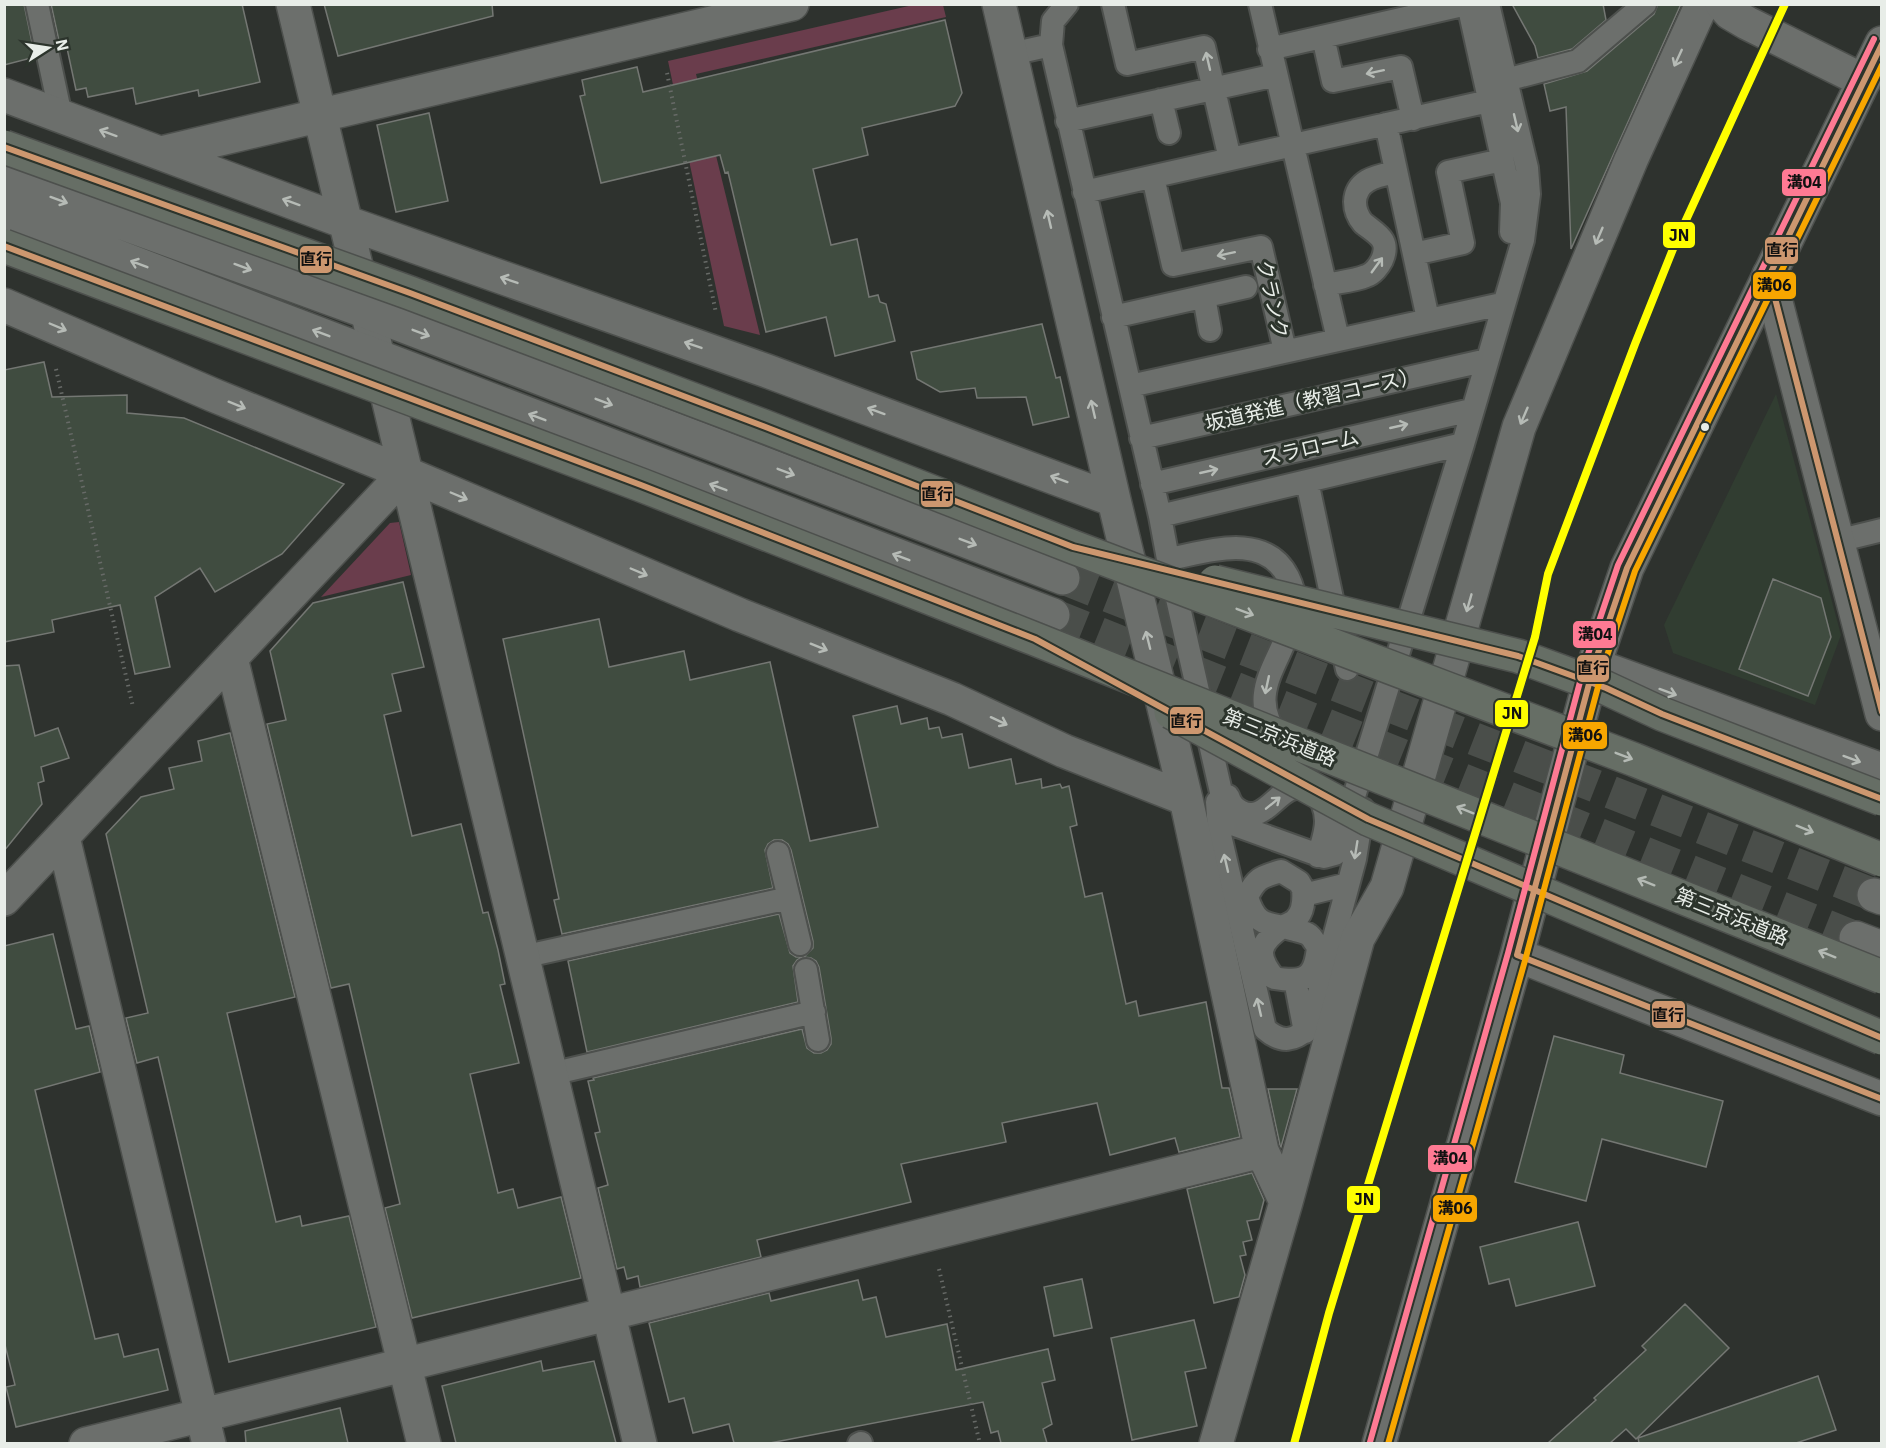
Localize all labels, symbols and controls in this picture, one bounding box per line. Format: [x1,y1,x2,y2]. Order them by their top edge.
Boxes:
north arrow [18,18,78,78]
text: N [52,37,74,53]
one-way arrow [1671,48,1683,66]
one-way arrow [1201,52,1213,71]
one-way arrow [1366,67,1385,78]
one-way arrow [1511,113,1522,132]
one-way arrow [99,127,118,138]
line badge: 溝04 [1781,168,1827,197]
text: 溝04 [1786,172,1822,192]
one-way arrow [282,195,300,206]
one-way arrow [50,196,68,207]
one-way arrow [1043,210,1054,230]
line badge: JN [1662,221,1696,249]
text: JN [1669,225,1689,245]
one-way arrow [1593,226,1604,245]
line badge: 直行 [1764,236,1799,265]
text: 直行 [1766,240,1798,260]
line badge: 直行 [299,245,333,274]
text: 直行 [300,249,332,269]
one-way arrow [1217,249,1236,260]
street label: クランク [1251,257,1295,341]
one-way arrow [1370,257,1383,273]
one-way arrow [130,258,149,269]
one-way arrow [233,262,252,273]
line badge: 溝06 [1752,271,1797,300]
one-way arrow [500,273,519,284]
text: 溝06 [1756,275,1792,295]
one-way arrow [49,322,67,333]
one-way arrow [313,326,331,337]
one-way arrow [412,328,430,339]
one-way arrow [684,338,703,349]
street label: 坂道発進（教習コース） [1202,361,1422,437]
one-way arrow [594,397,612,408]
one-way arrow [228,400,246,411]
one-way arrow [1087,400,1098,420]
one-way arrow [867,405,886,416]
one-way arrow [1518,406,1529,425]
one-way arrow [528,410,546,421]
one-way arrow [1390,420,1409,432]
unlabelled marker [1699,421,1711,433]
street label: スラローム [1259,423,1361,471]
one-way arrow [1200,464,1219,476]
one-way arrow [776,467,794,478]
one-way arrow [1050,473,1069,484]
line badge: 直行 [920,480,954,508]
one-way arrow [710,481,728,492]
text: 直行 [921,484,953,504]
one-way arrow [449,491,468,502]
one-way arrow [958,537,976,548]
one-way arrow [892,551,910,562]
one-way arrow [629,567,647,578]
one-way arrow [1463,593,1474,612]
one-way arrow [1236,608,1254,619]
line badge: 溝04 [1572,620,1617,649]
text: 溝04 [1577,624,1613,644]
one-way arrow [1141,631,1153,650]
one-way arrow [809,642,828,653]
line badge: 直行 [1576,654,1610,683]
text: 直行 [1577,658,1609,678]
one-way arrow [1261,675,1272,694]
one-way arrow [1659,688,1677,699]
line badge: JN [1494,699,1529,728]
street label: 第三京浜道路 [1219,702,1341,772]
text: JN [1502,703,1522,723]
line badge: 直行 [1169,706,1204,735]
text: 直行 [1170,711,1202,731]
one-way arrow [990,716,1008,727]
line badge: 溝06 [1562,721,1608,750]
text: 溝06 [1567,725,1603,745]
one-way arrow [1614,751,1633,762]
one-way arrow [1842,755,1860,766]
one-way arrow [1265,796,1281,809]
one-way arrow [1456,804,1475,815]
one-way arrow [1795,824,1814,835]
one-way arrow [1351,840,1362,860]
one-way arrow [1220,854,1232,873]
one-way arrow [1637,876,1656,887]
street label: 第三京浜道路 [1671,881,1793,951]
one-way arrow [1819,948,1837,959]
one-way arrow [1253,998,1264,1018]
line badge: 直行 [1651,1000,1686,1029]
text: 直行 [1652,1005,1684,1025]
line badge: 溝04 [1427,1144,1473,1173]
text: 溝04 [1432,1148,1468,1168]
line badge: JN [1346,1185,1381,1214]
text: JN [1354,1189,1374,1209]
line badge: 溝06 [1432,1194,1478,1223]
text: 溝06 [1437,1198,1473,1218]

